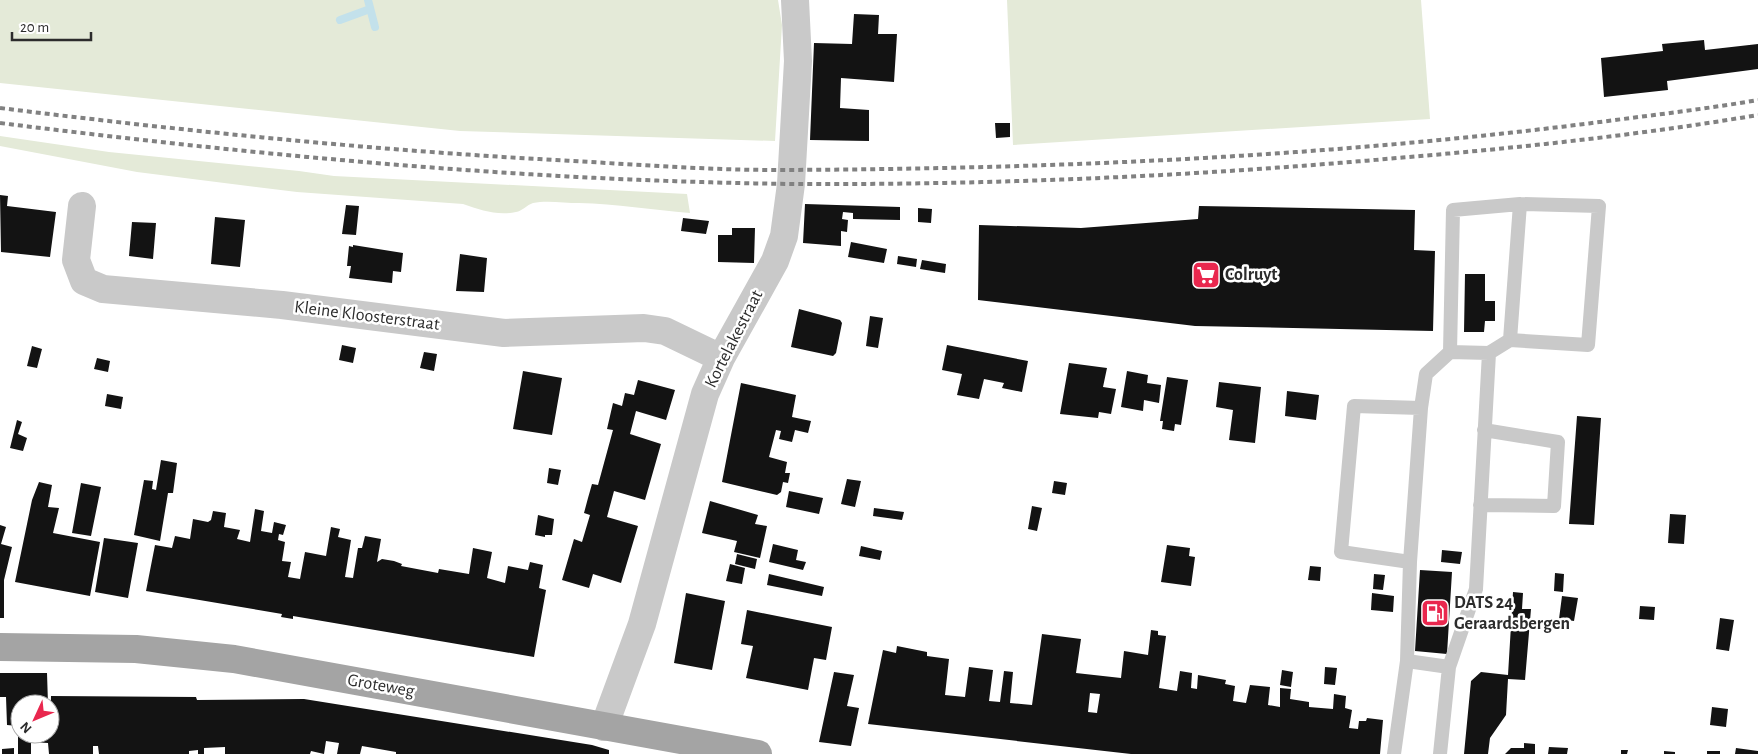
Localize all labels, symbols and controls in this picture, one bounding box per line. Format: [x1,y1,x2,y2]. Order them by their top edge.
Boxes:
scale bar [12,10,91,42]
text: 20 m [20,20,49,35]
supermarket icon: Colruyt [1191,260,1221,290]
place label: Colruyt [1225,266,1277,284]
street label: Kortelakestraat [702,287,766,391]
street label: Kleine Kloosterstraat [293,298,441,334]
place label: DATS 24 Geraardsbergen [1454,594,1570,633]
fuel station icon: DATS 24 Geraardsbergen [1420,598,1450,628]
street label: Groteweg [346,671,416,701]
north arrow [10,694,60,744]
text: N [18,719,35,736]

